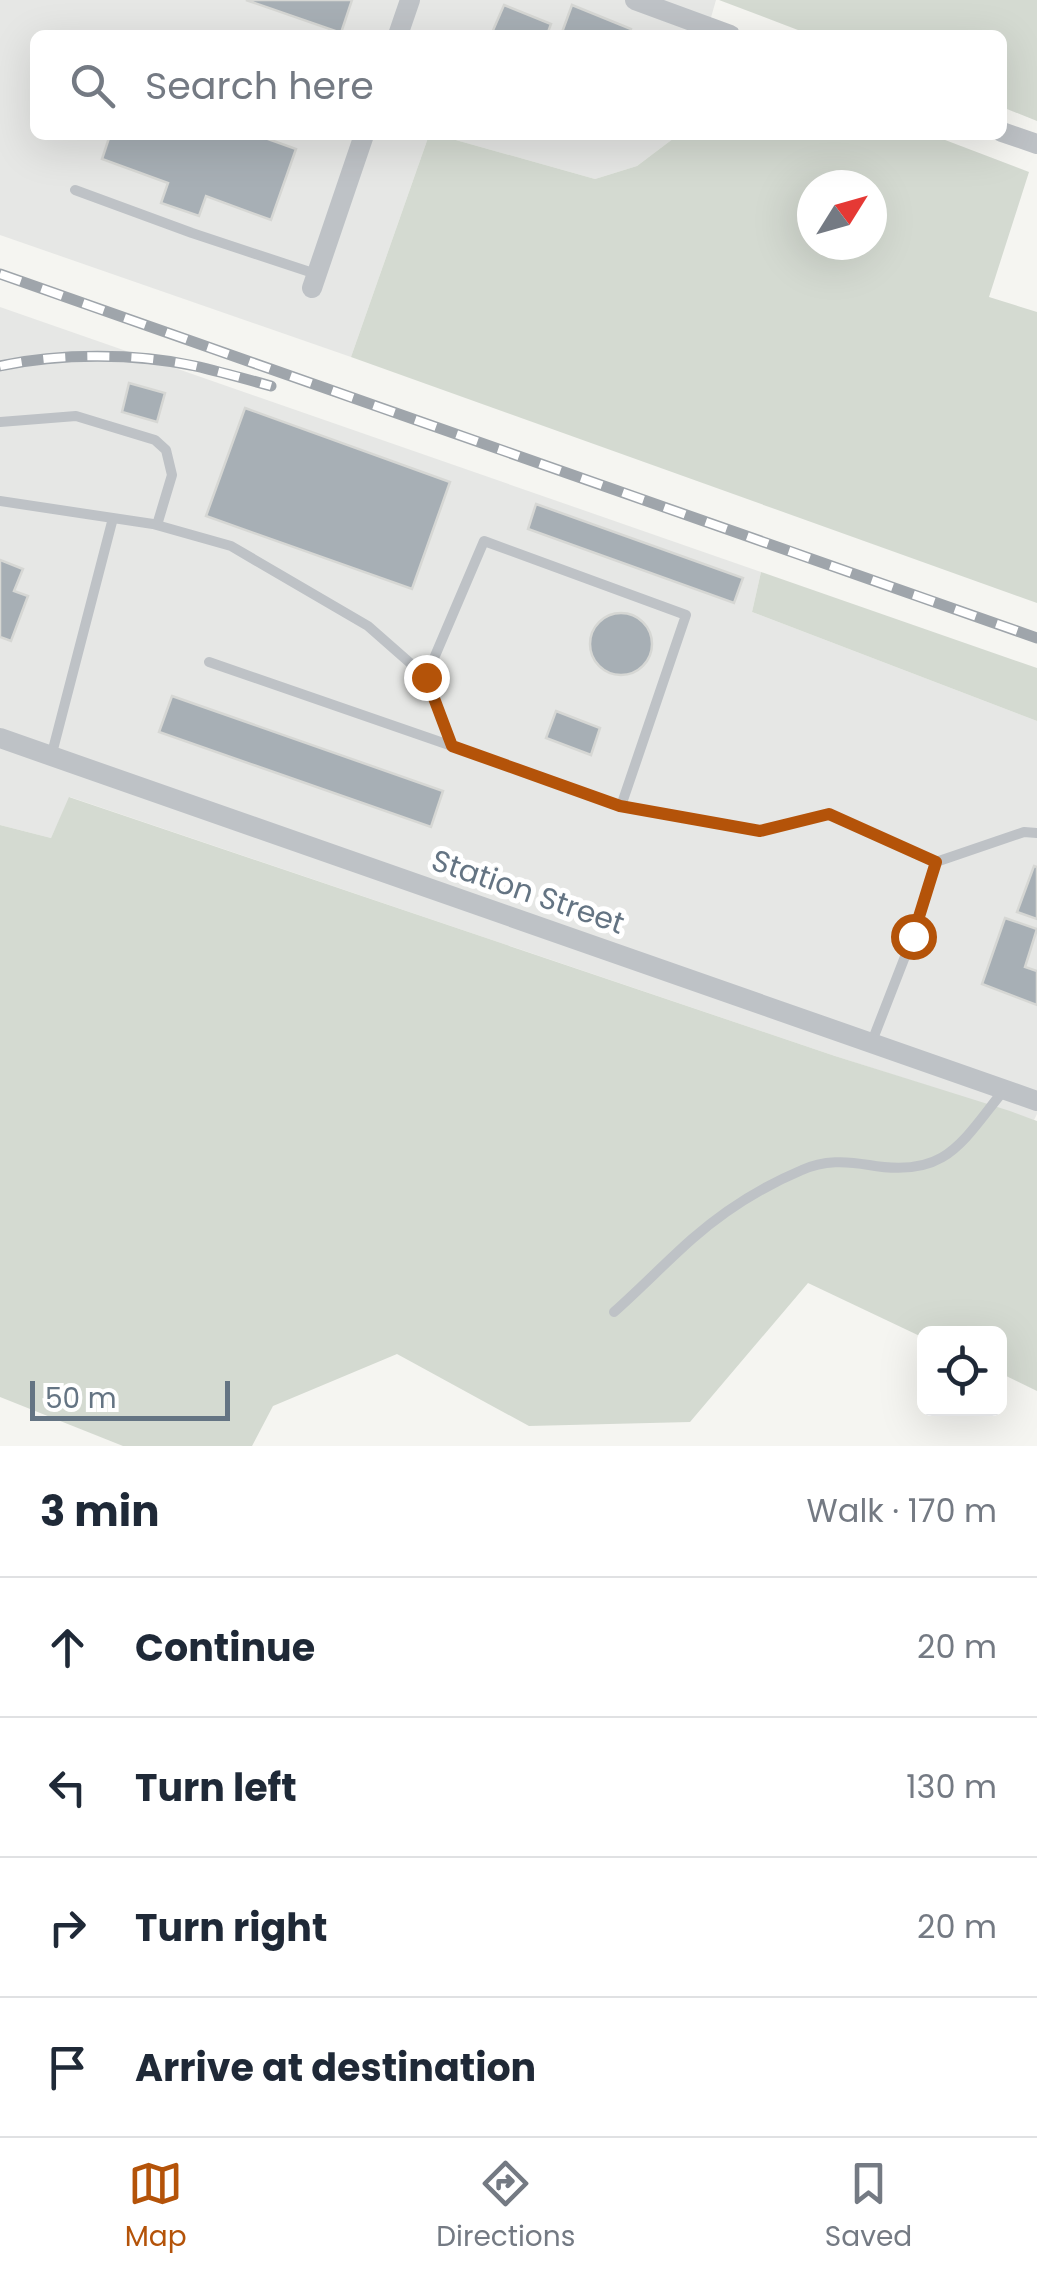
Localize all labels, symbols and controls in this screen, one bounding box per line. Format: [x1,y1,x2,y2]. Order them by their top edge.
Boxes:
search box [30,30,1007,140]
icon: search [65,58,120,113]
text: Search here [145,59,374,112]
north arrow [797,170,887,260]
route end [404,655,450,701]
street label: Station Street [426,838,630,945]
route start [891,914,937,960]
map controls [917,1326,1007,1416]
button: locate [917,1326,1007,1416]
scale bar [30,1376,230,1420]
text: 50 m [45,1379,116,1418]
text: 3 min [40,1482,160,1541]
text: Walk · 170 m [807,1488,997,1533]
icon: ahead [40,1620,95,1675]
text: Continue [135,1621,315,1674]
text: 20 m [917,1624,997,1669]
icon: left [40,1760,95,1815]
text: Turn left [135,1761,297,1814]
text: 130 m [906,1764,997,1809]
icon: right [40,1900,95,1955]
text: Turn right [135,1901,327,1954]
text: 20 m [917,1904,997,1949]
icon: arrive [40,2040,95,2095]
text: Arrive at destination [135,2041,536,2094]
tab: Map [125,2156,187,2258]
tab: Directions [436,2156,575,2258]
tab: Saved [825,2156,912,2258]

